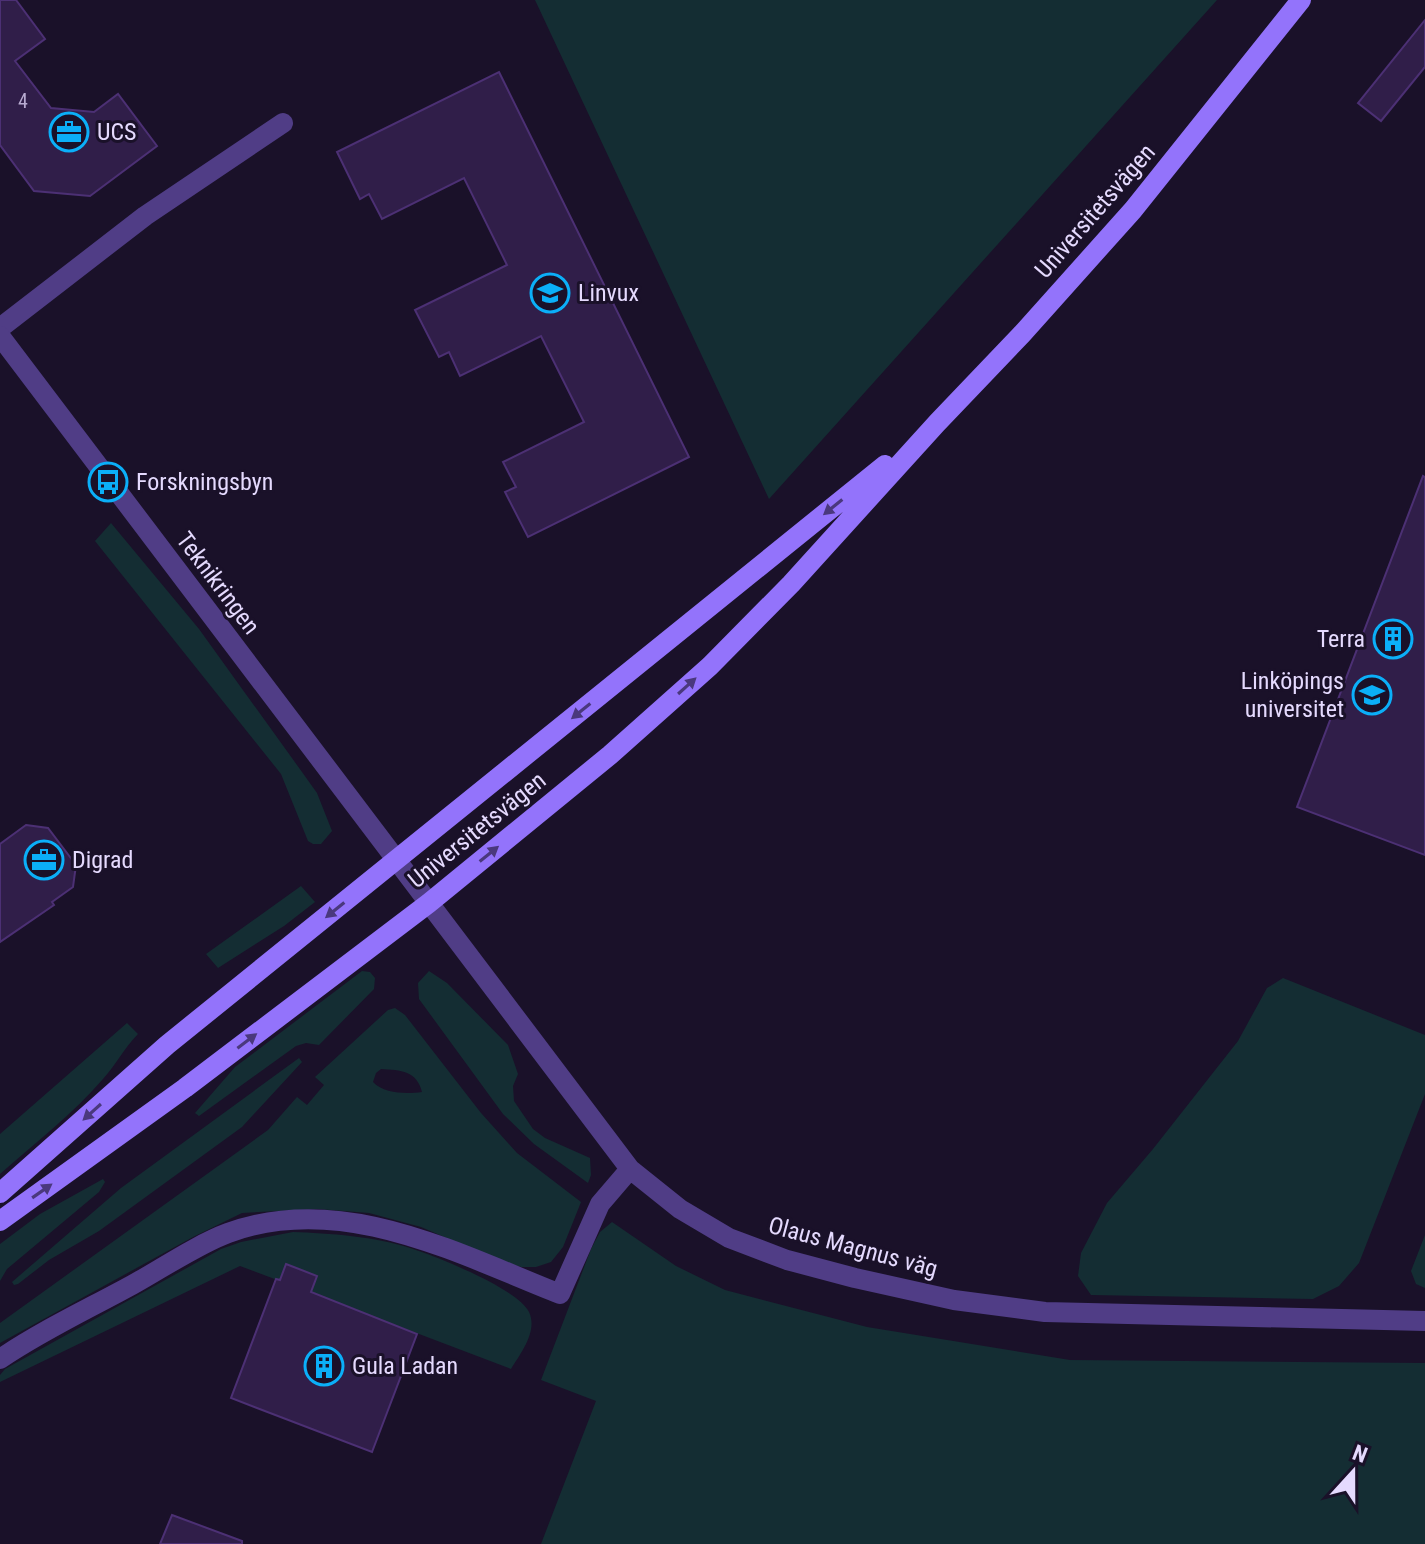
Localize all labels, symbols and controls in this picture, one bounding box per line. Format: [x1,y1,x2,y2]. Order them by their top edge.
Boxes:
house number: 4 [18,89,28,113]
office icon: UCS [48,111,90,153]
place label: UCS [97,118,137,146]
street label: Universitetsvägen [1029,138,1161,284]
school or university icon: Linvux [529,272,571,314]
place label: Linvux [578,279,639,307]
bus stop icon: Forskningsbyn [87,461,129,503]
place label: Forskningsbyn [136,468,273,496]
one-way arrow [823,498,843,515]
street label: Teknikringen [171,526,265,640]
building icon: Terra [1372,618,1414,660]
place label: Terra [1317,625,1365,653]
place label: Linköpings universitet [1241,667,1344,723]
school or university icon: Linköpings universitet [1351,674,1393,716]
one-way arrow [678,677,697,695]
one-way arrow [571,702,591,719]
street label: Universitetsvägen [403,766,551,894]
office icon: Digrad [23,839,65,881]
place label: Digrad [72,846,133,874]
one-way arrow [479,846,499,863]
one-way arrow [325,901,345,917]
one-way arrow [237,1033,257,1049]
one-way arrow [82,1102,101,1120]
one-way arrow [31,1184,52,1199]
street label: Olaus Magnus väg [765,1211,941,1283]
building icon: Gula Ladan [303,1345,345,1387]
place label: Gula Ladan [352,1352,458,1380]
north arrow [1313,1432,1393,1512]
text: N [1349,1440,1371,1468]

